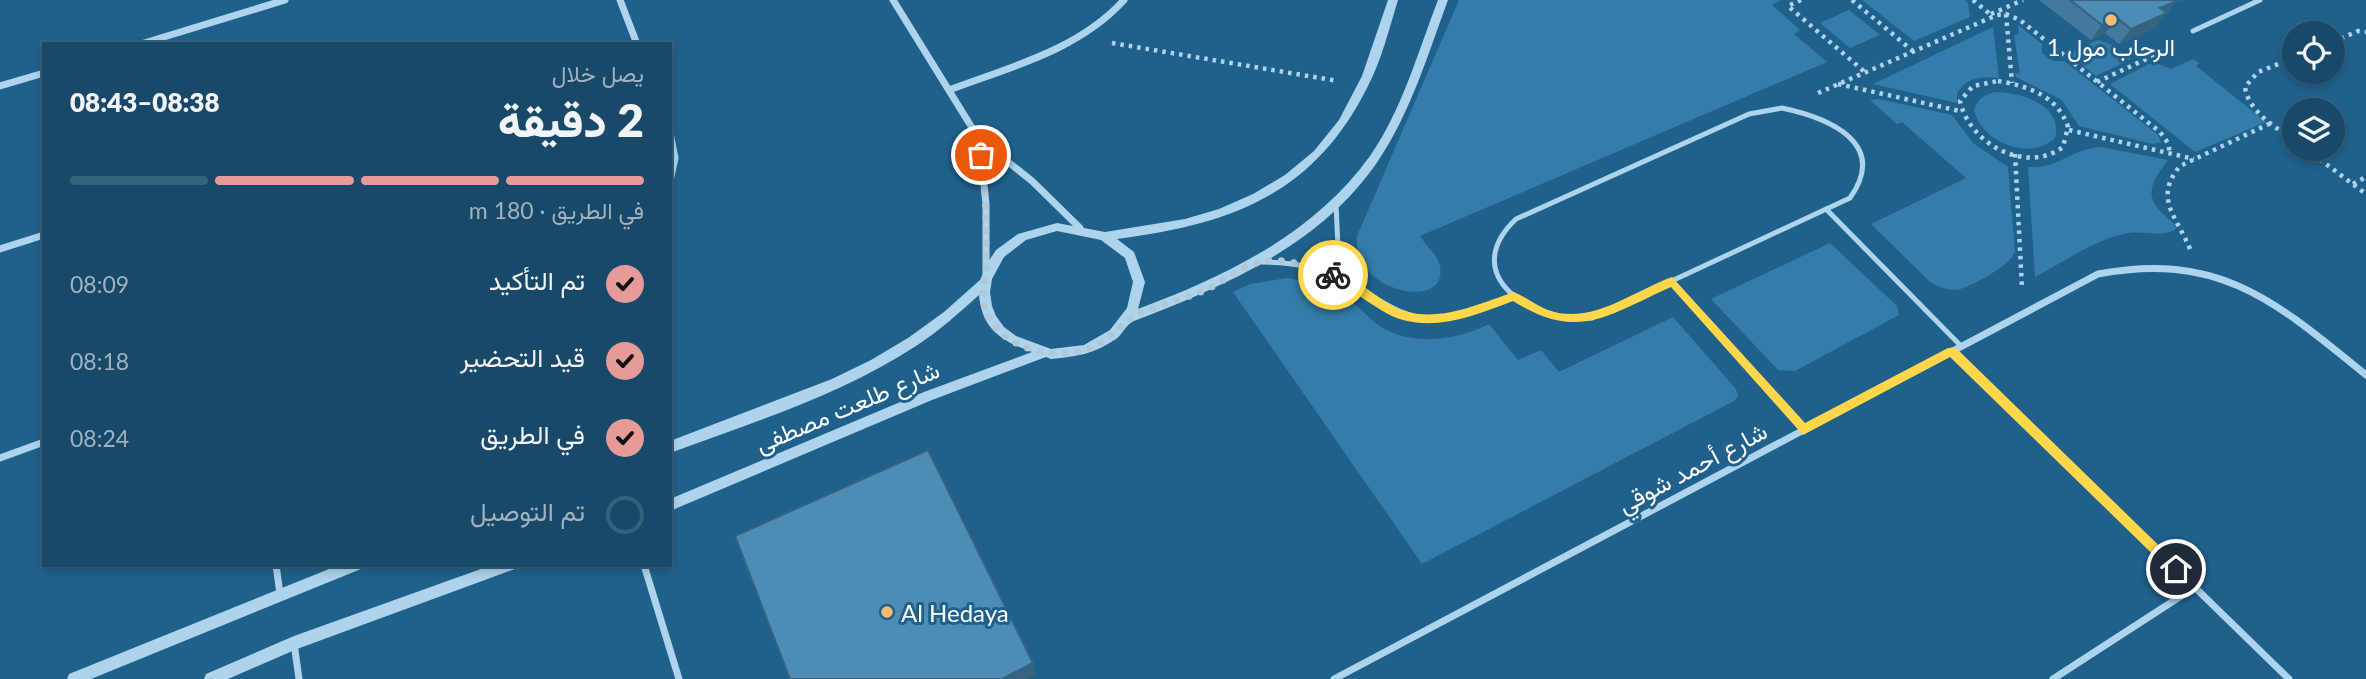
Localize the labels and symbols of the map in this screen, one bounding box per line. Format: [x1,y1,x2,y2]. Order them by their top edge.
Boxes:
marker: الرحاب مول 1 [2103,12,2119,28]
place label: الرحاب مول 1 [2047,32,2175,63]
pin [951,125,1011,185]
courier [1298,240,1368,310]
street label: شارع طلعت مصطفى [751,354,945,461]
street label: شارع أحمد شوقي [1612,415,1774,524]
pin [2146,539,2206,599]
place label: Al Hedaya [901,598,1009,627]
marker: Al Hedaya [879,604,895,620]

